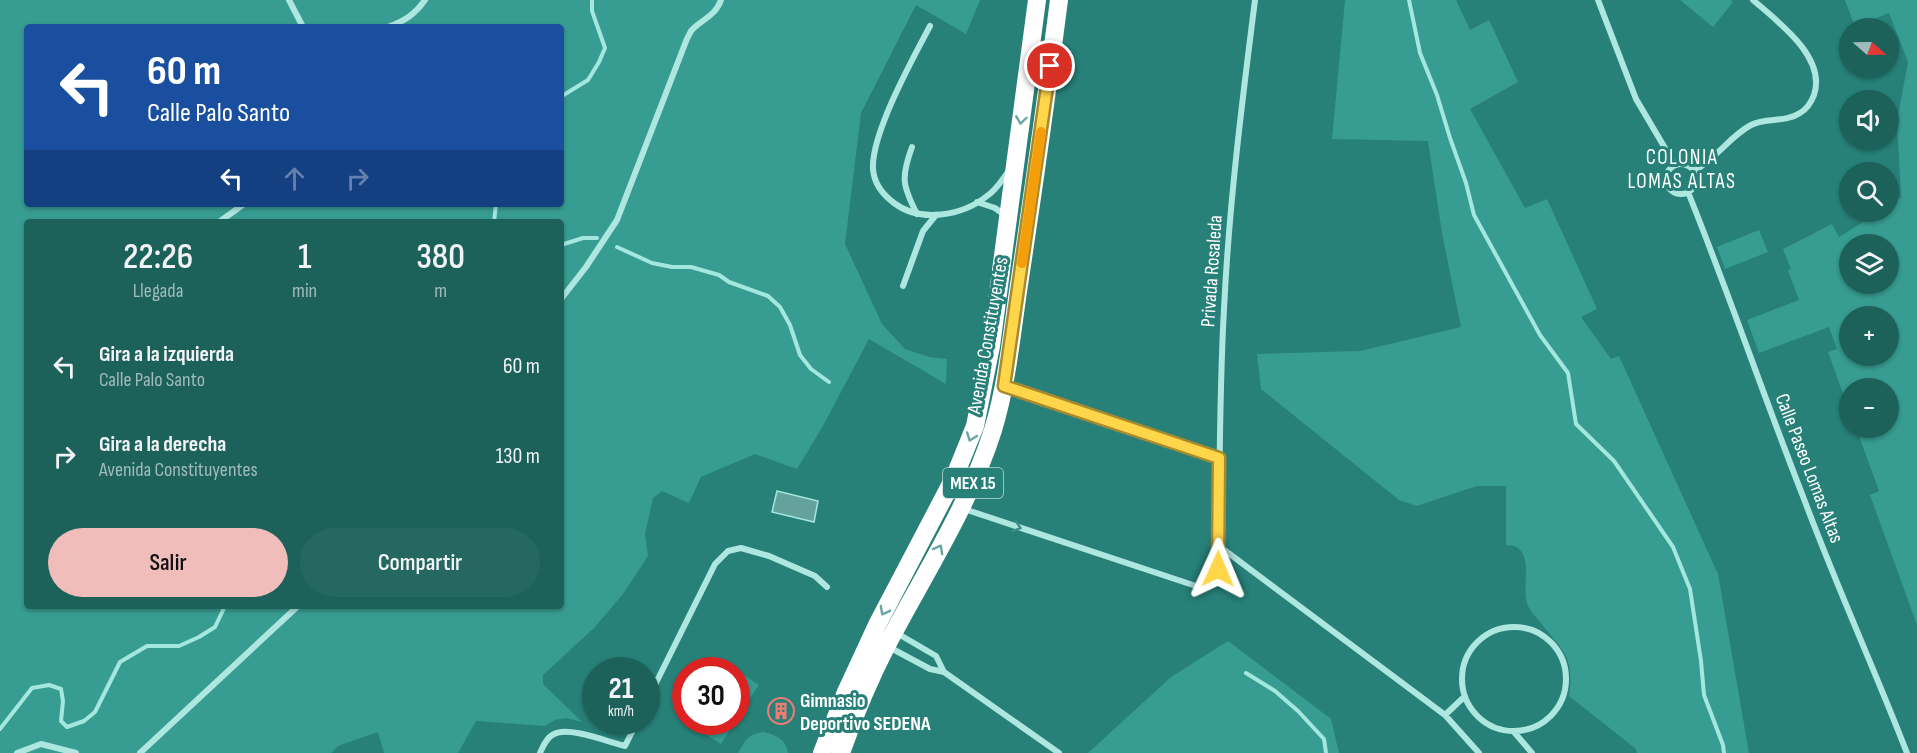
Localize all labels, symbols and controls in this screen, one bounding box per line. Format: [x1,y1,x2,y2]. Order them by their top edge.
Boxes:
north arrow [1839,18,1899,78]
map controls [1839,18,1899,438]
pin [1024,40,1075,91]
text: 60 m [147,46,221,97]
icon: left [48,48,126,126]
icon: arrive [1033,49,1066,82]
button: sound [1839,90,1899,150]
text: Calle Palo Santo [147,97,290,129]
one-way arrow [1016,116,1028,125]
district label: COLONIA LOMAS ALTAS [1627,145,1737,194]
icon: left [215,162,248,195]
icon: ahead [278,162,311,195]
icon: right [341,162,374,195]
button: search [1839,162,1899,222]
street label: Privada Rosaleda [1196,214,1228,328]
button: layers [1839,234,1899,294]
text: 22:26 [123,236,193,279]
text: 1 [298,236,311,279]
text: 380 [416,236,465,279]
street label: Avenida Constituyentes [962,255,1014,416]
text: Llegada [133,279,183,303]
text: min [292,279,317,303]
text: m [434,279,447,303]
button: + [1839,306,1899,366]
text: Gira a la izquierda [99,341,234,368]
icon: left [48,350,81,383]
text: 60 m [503,353,540,380]
text: Calle Palo Santo [99,368,205,392]
button: − [1839,378,1899,438]
street label: Calle Paseo Lomas Altas [1770,390,1849,546]
text: Gira a la derecha [99,431,226,458]
one-way arrow [966,431,979,442]
icon: right [48,440,81,473]
text: 130 m [496,443,540,470]
text: Avenida Constituyentes [99,458,258,482]
road number: MEX 15 [943,468,1003,498]
one-way arrow [1011,519,1022,532]
button: Salir [48,528,288,597]
button: Compartir [300,528,540,597]
position arrow [1186,537,1250,601]
one-way arrow [932,545,943,556]
one-way arrow [880,605,891,615]
speed limit sign: 30 [672,657,750,735]
text: 21 [609,671,633,707]
place label: Gimnasio Deportivo SEDENA [800,689,931,736]
building icon: Gimnasio Deportivo SEDENA [766,696,796,726]
text: km/h [608,702,634,721]

